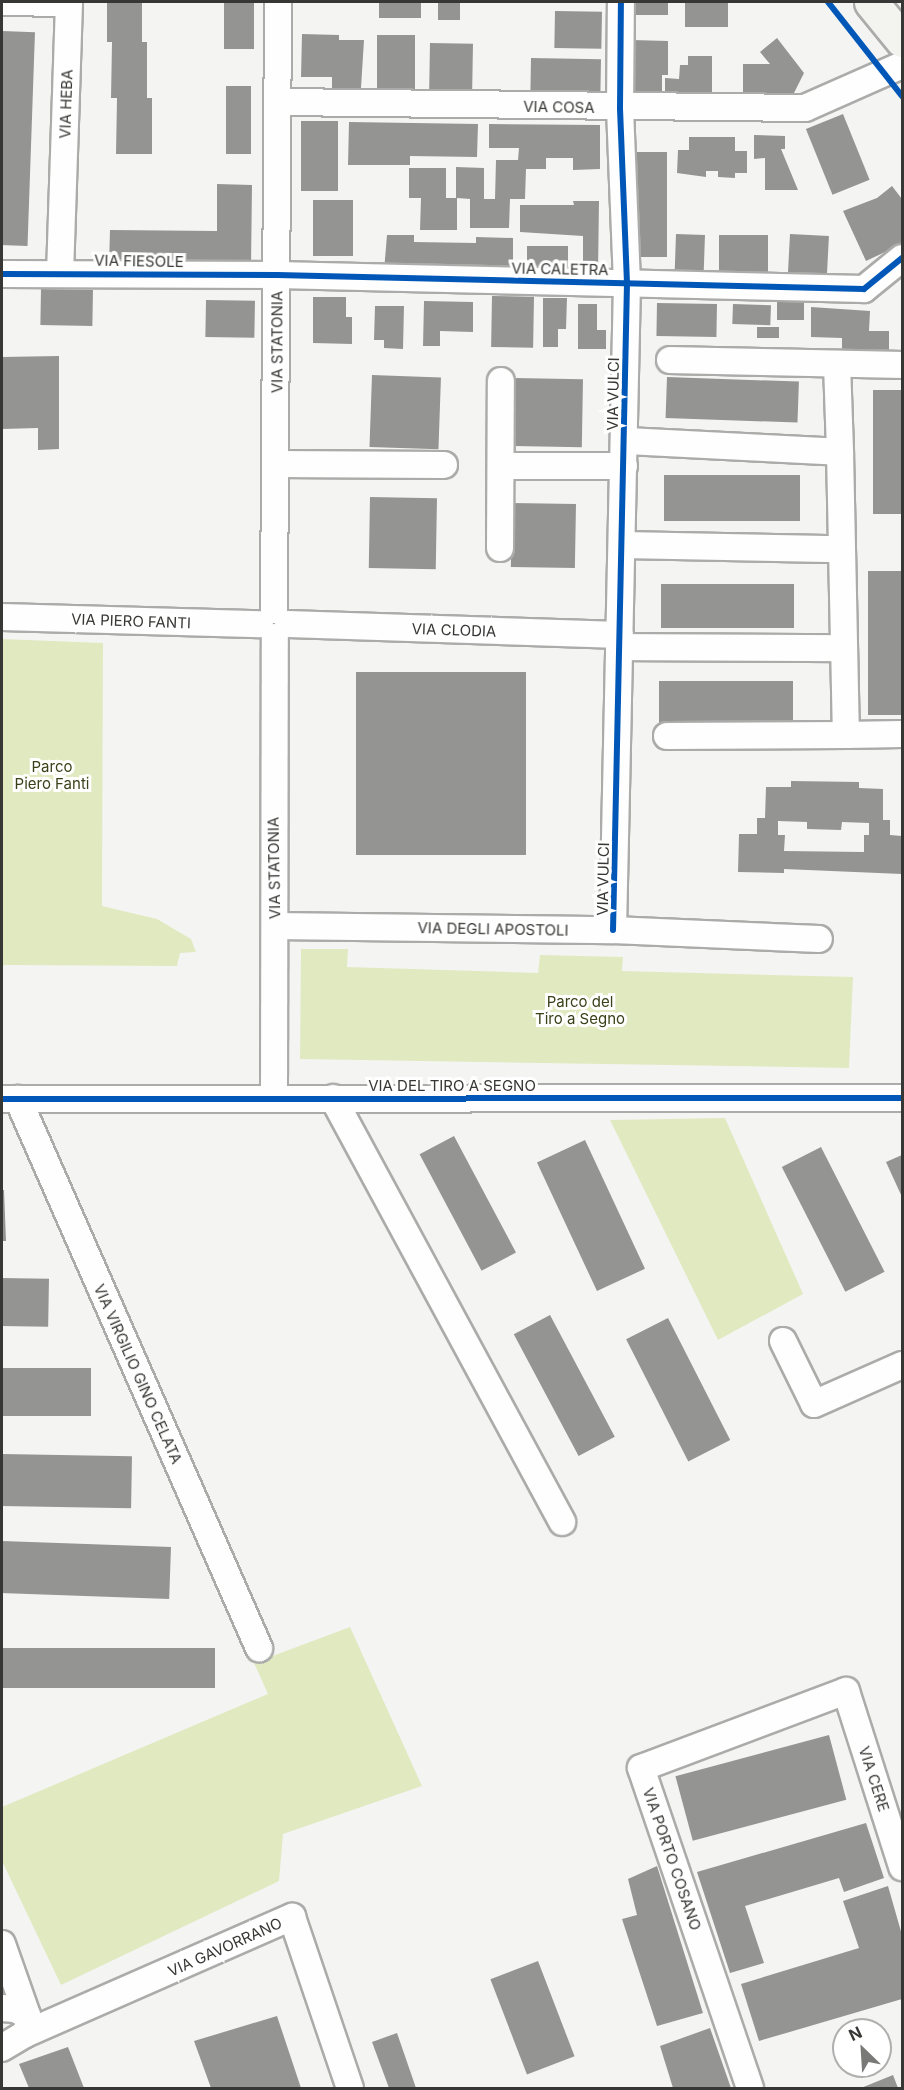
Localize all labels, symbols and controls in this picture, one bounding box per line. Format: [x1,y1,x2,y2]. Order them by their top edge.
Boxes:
street label: VIA HEBA [56,69,76,139]
street label: VIA COSA [523,97,595,117]
street label: VIA FIESOLE [94,251,184,271]
street label: VIA CALETRA [511,259,609,279]
street label: VIA STATONIA [268,291,286,393]
street label: VIA VULCI [603,357,623,431]
street label: VIA PIERO FANTI [71,610,191,632]
street label: VIA CLODIA [411,620,497,640]
park label: Parco Piero Fanti [15,757,89,792]
street label: VIA STATONIA [264,817,284,919]
street label: VIA VULCI [593,842,613,916]
street label: VIA DEGLI APOSTOLI [417,919,569,939]
park label: Parco del Tiro a Segno [535,992,625,1027]
street label: VIA DEL TIRO A SEGNO [368,1077,536,1095]
street label: VIA VIRGILIO GINO CELATA [90,1281,186,1467]
street label: VIA CERE [855,1744,893,1814]
street label: VIA PORTO COSANO [639,1785,705,1933]
street label: VIA GAVORRANO [165,1914,285,1980]
north arrow [832,2018,892,2078]
text: N [845,2022,865,2045]

